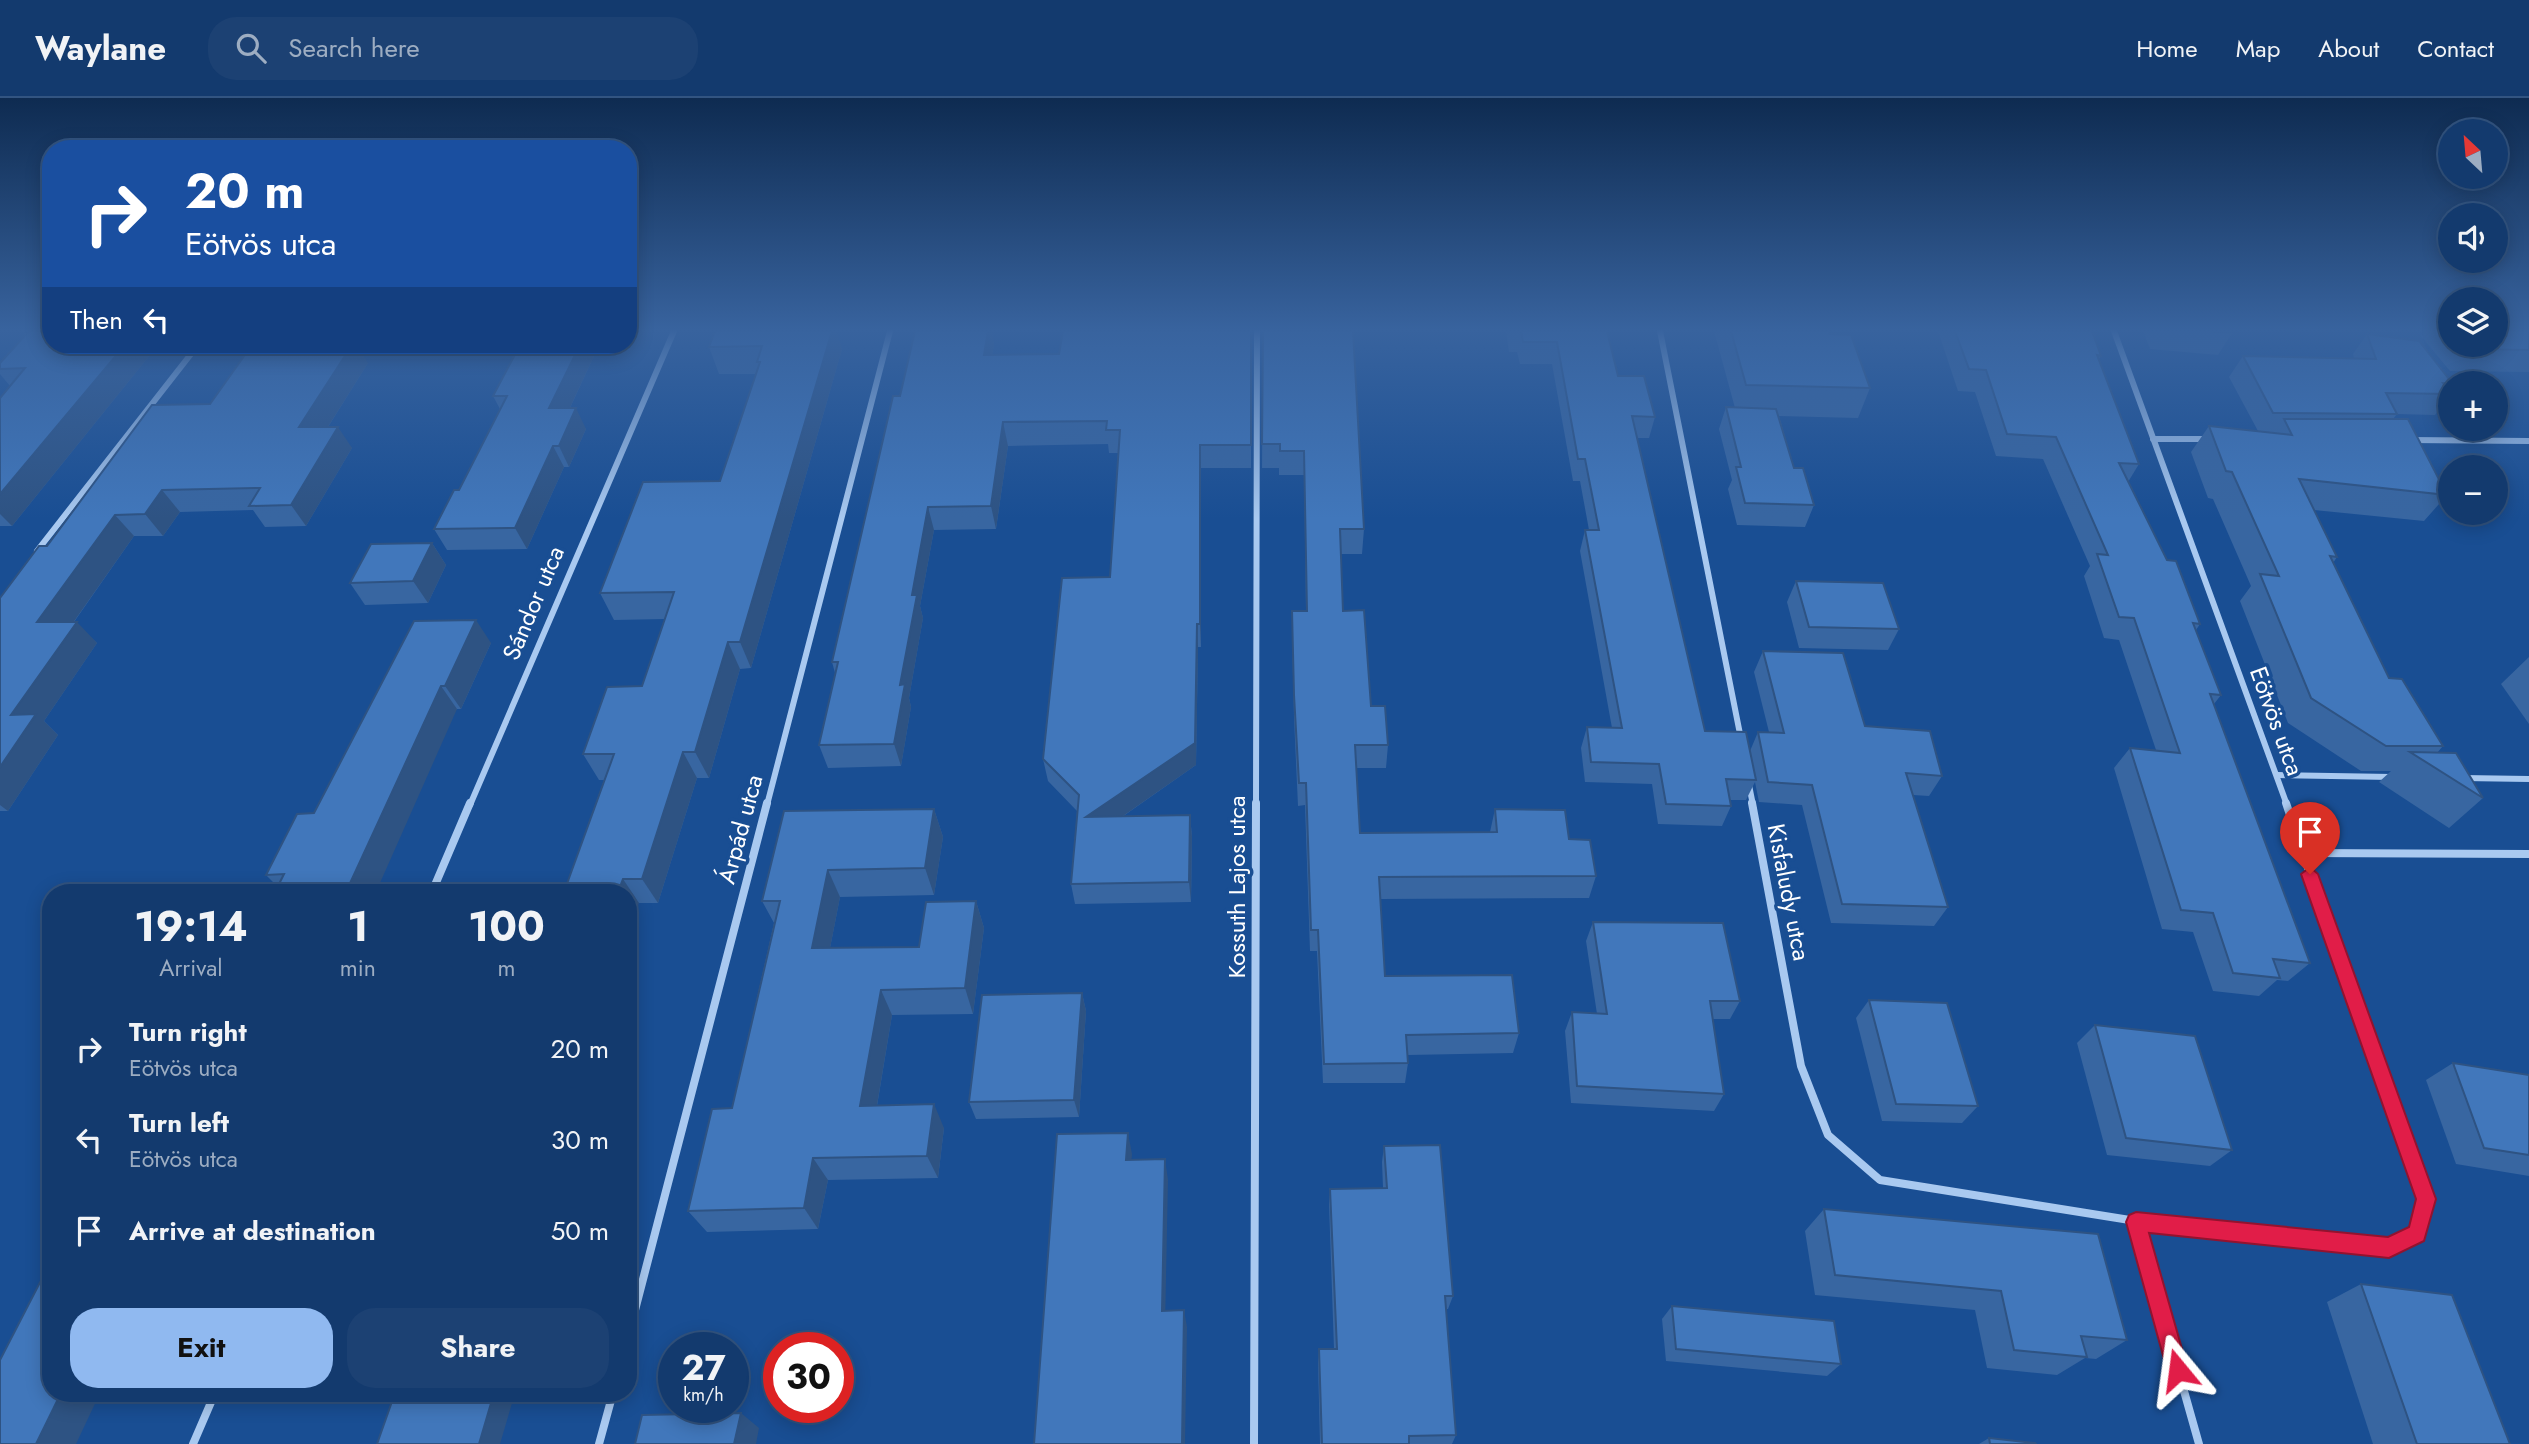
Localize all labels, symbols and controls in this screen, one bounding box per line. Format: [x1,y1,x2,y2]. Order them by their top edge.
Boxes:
search box [208,17,698,80]
text: Waylane [35,25,166,72]
icon: search [232,29,270,67]
text: Search here [288,29,420,67]
text: Home [2136,31,2198,66]
text: Map [2236,31,2280,66]
text: About [2318,31,2379,66]
text: Contact [2417,31,2494,66]
north arrow [2438,119,2508,189]
map controls [2438,119,2508,525]
text: 20 m [185,156,304,226]
icon: right [70,168,161,259]
button: sound [2438,203,2508,273]
text: Eötvös utca [185,221,337,267]
button: layers [2438,287,2508,357]
text: Then [70,301,123,339]
icon: left [137,301,175,339]
button: + [2438,371,2508,441]
button: − [2438,455,2508,525]
street label: Sándor utca [493,540,573,666]
street label: Eötvös utca [2241,662,2313,780]
street label: Árpád utca [709,771,771,887]
street label: Kossuth Lajos utca [1219,795,1254,979]
pin [2280,802,2340,874]
icon: arrive [2291,813,2329,851]
street label: Kisfaludy utca [1759,821,1819,963]
text: 19:14 [134,896,248,957]
text: 1 [347,896,369,957]
text: 100 [468,896,545,957]
text: Arrival [159,951,223,985]
text: min [340,951,376,985]
text: m [497,951,515,985]
text: Turn right [129,1013,247,1051]
icon: right [70,1030,108,1068]
text: 20 m [551,1030,609,1068]
text: Eötvös utca [129,1051,238,1085]
text: Turn left [129,1104,229,1142]
icon: left [70,1121,108,1159]
text: 30 m [551,1121,609,1159]
text: Eötvös utca [129,1142,238,1176]
icon: arrive [70,1212,108,1250]
text: Arrive at destination [129,1212,376,1250]
text: 50 m [551,1212,609,1250]
button: Exit [70,1308,333,1388]
button: Share [347,1308,609,1388]
speed limit sign: 30 [763,1332,854,1423]
position arrow [2141,1333,2215,1407]
text: 27 [681,1343,726,1393]
text: km/h [683,1382,724,1408]

